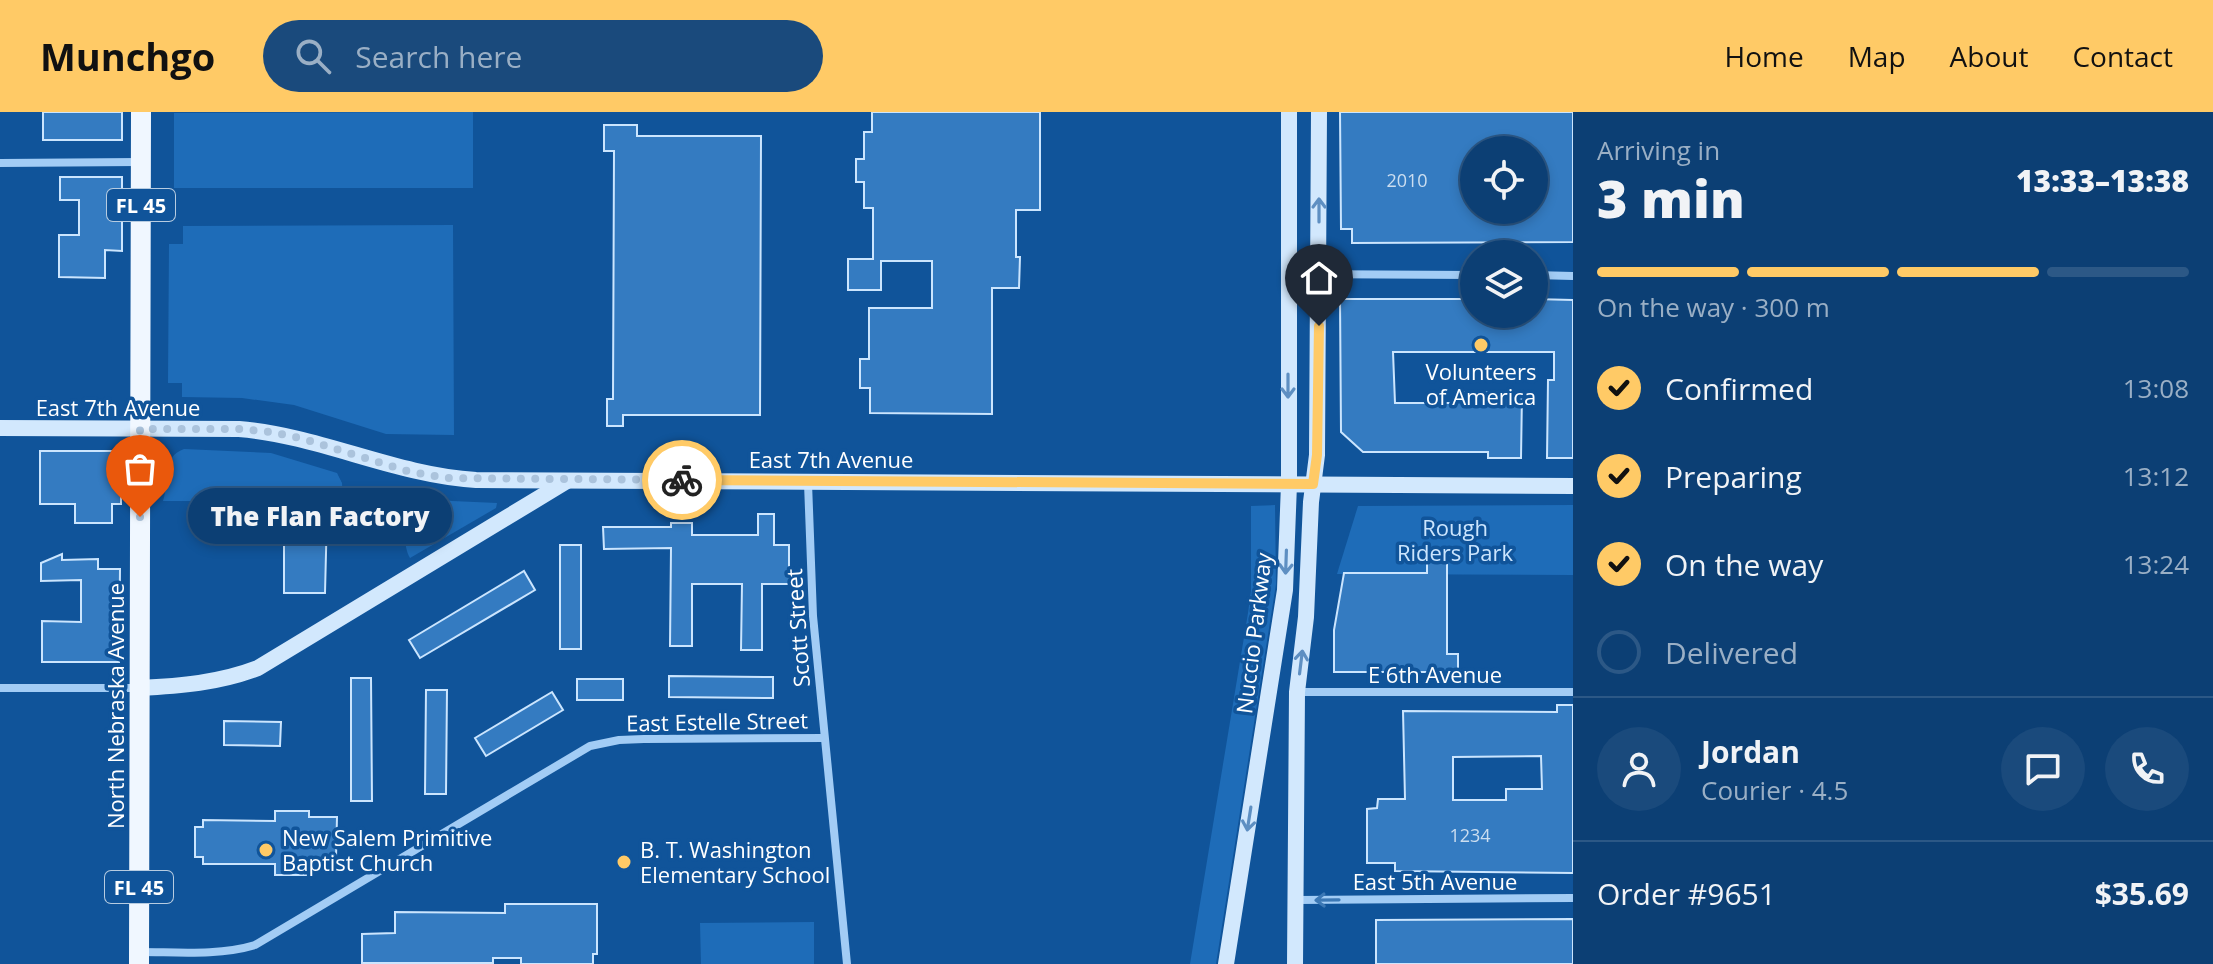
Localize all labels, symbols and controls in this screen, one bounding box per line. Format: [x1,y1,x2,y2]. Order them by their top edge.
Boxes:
search box [263,20,823,92]
text: Munchgo [40,30,215,82]
icon: search [291,34,335,78]
text: Search here [355,36,522,77]
text: Home [1725,37,1804,75]
text: Map [1848,37,1906,75]
text: About [1950,37,2028,75]
text: Contact [2072,37,2173,75]
text: Arriving in [1597,132,1720,168]
map controls [1460,136,1548,328]
button: locate [1460,136,1548,224]
text: 13:33–13:38 [2016,160,2189,201]
text: 3 min [1597,162,1745,233]
house number: 2010 [1386,168,1428,192]
road number: FL 45 [107,189,175,221]
one-way arrow [1311,197,1327,224]
button: layers [1460,240,1548,328]
pin [1285,244,1353,326]
icon: home [1297,256,1341,300]
text: On the way · 300 m [1597,289,1830,325]
marker: Volunteers of America [1472,336,1490,354]
place label: Volunteers of America [1426,356,1536,411]
icon: check [1597,366,1641,410]
text: Confirmed [1665,368,1813,409]
text: 13:08 [2123,370,2189,406]
one-way arrow [1280,372,1296,399]
street label: East 7th Avenue [36,392,200,422]
pin [106,435,174,517]
courier [642,440,722,520]
street label: East 7th Avenue [749,444,913,474]
icon: bag [118,447,162,491]
icon: check [1597,454,1641,498]
text: Preparing [1665,456,1802,497]
icon: bike [660,458,704,502]
text: 13:12 [2123,458,2189,494]
callout: The Flan Factory [188,489,452,545]
text: The Flan Factory [210,498,430,534]
park label: Rough Riders Park [1397,512,1514,567]
icon: check [1597,542,1641,586]
text: On the way [1665,544,1823,585]
text: 13:24 [2123,546,2189,582]
one-way arrow [1279,548,1294,575]
street label: Nuccio Parkway [1228,550,1278,715]
street label: Scott Street [778,568,816,688]
street label: North Nebraska Avenue [100,583,130,829]
text: Delivered [1665,632,1798,673]
one-way arrow [1293,649,1308,676]
street label: E 6th Avenue [1368,659,1502,689]
street label: East Estelle Street [626,704,808,738]
button: person [1597,727,1681,811]
button: chat [2001,727,2085,811]
button: phone [2105,727,2189,811]
text: Jordan [1701,731,1800,772]
text: Courier · 4.5 [1701,772,1848,808]
one-way arrow [1241,806,1256,831]
place label: New Salem Primitive Baptist Church [282,822,492,877]
house number: 1234 [1449,823,1491,847]
place label: B. T. Washington Elementary School [640,834,830,889]
marker: New Salem Primitive Baptist Church [257,841,275,859]
marker: B. T. Washington Elementary School [615,853,633,871]
street label: East 5th Avenue [1353,866,1517,896]
road number: FL 45 [105,871,173,903]
text: Order #9651 [1597,873,1776,914]
text: $35.69 [2095,873,2189,914]
one-way arrow [1314,892,1341,907]

